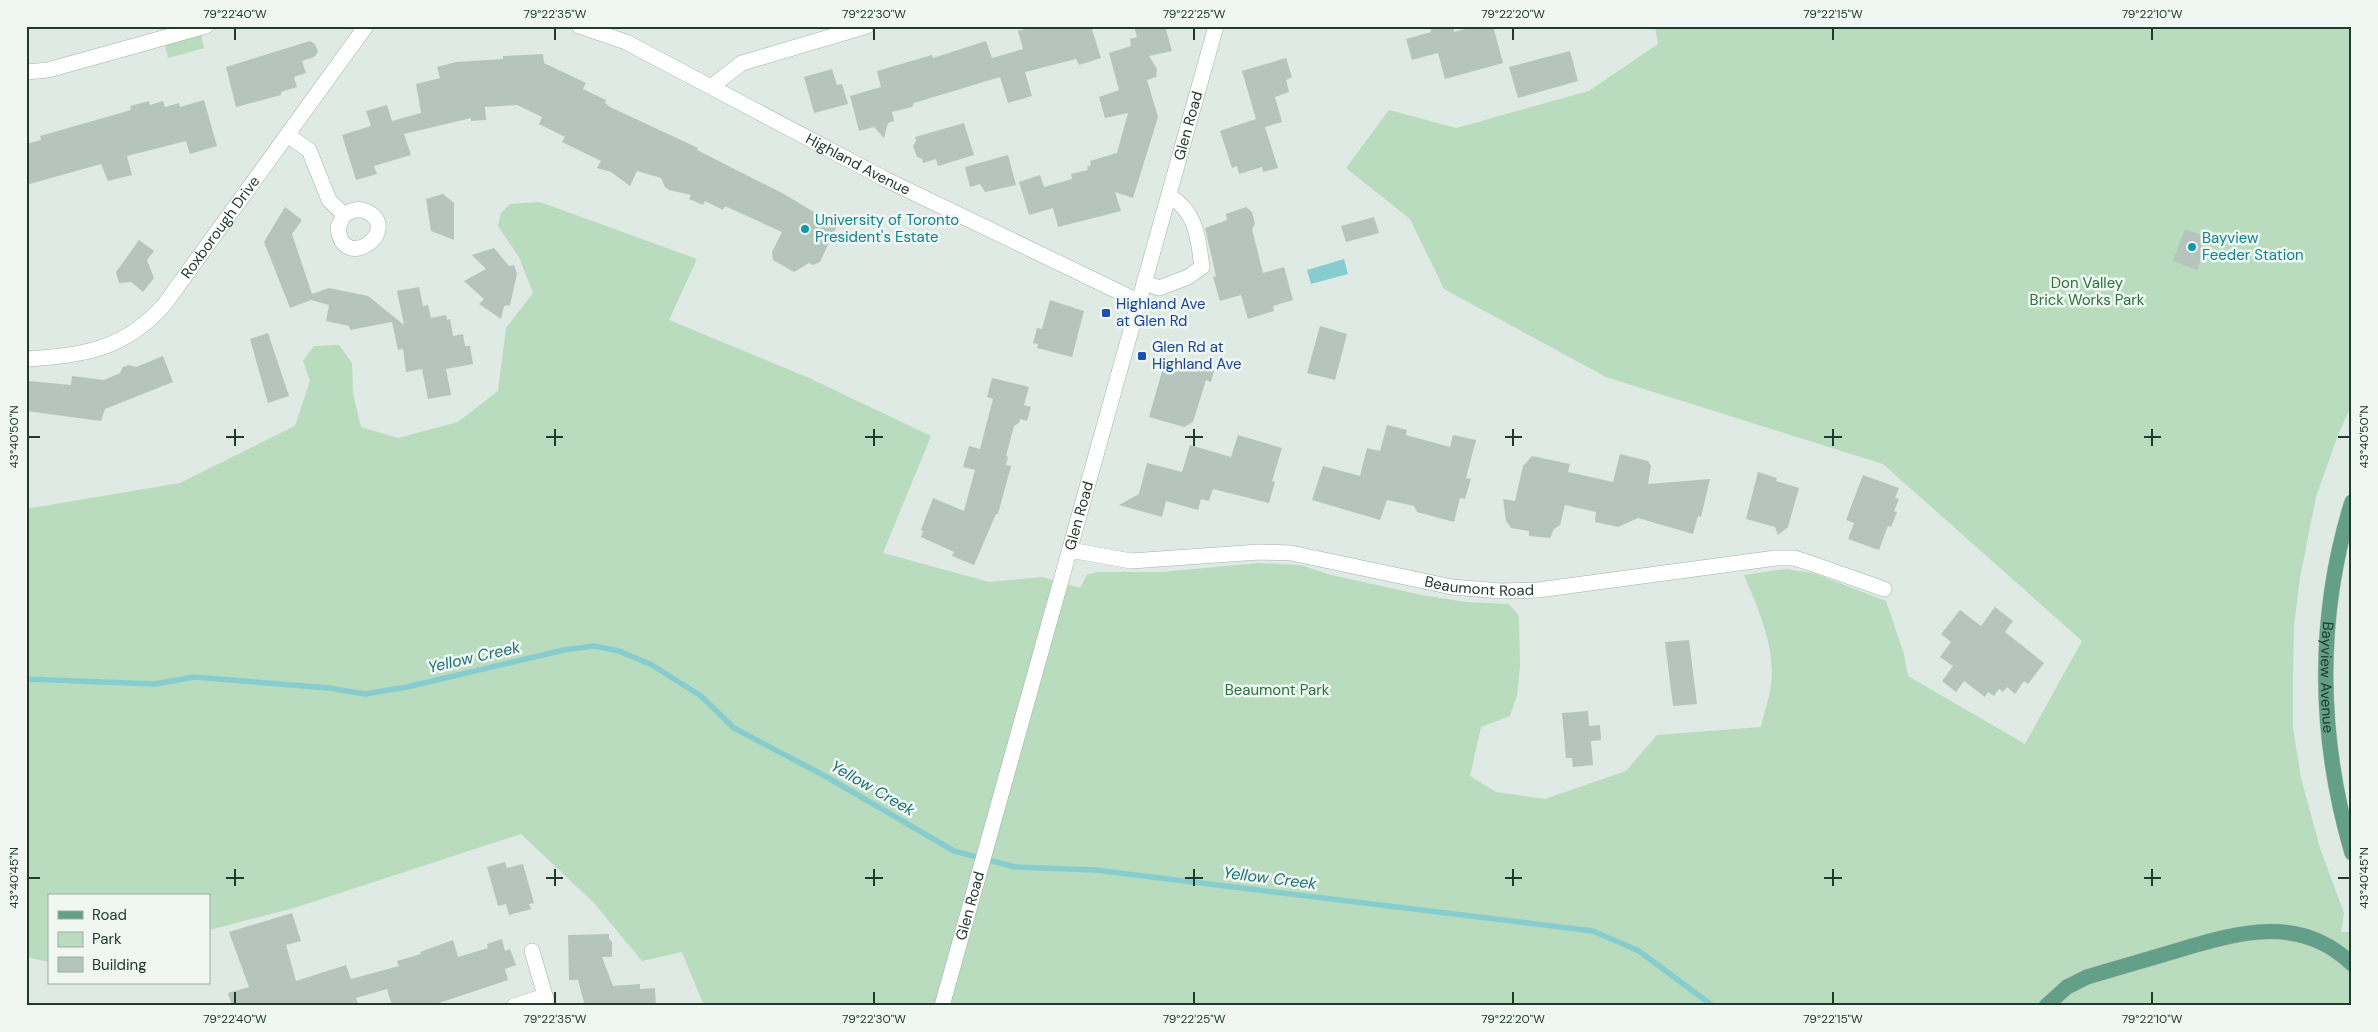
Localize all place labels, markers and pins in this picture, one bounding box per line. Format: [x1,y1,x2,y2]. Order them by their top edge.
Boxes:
place label: University of Toronto President's Estate [815,210,959,247]
marker: University of Toronto President's Estate [799,223,811,235]
place label: Bayview Feeder Station [2202,228,2304,265]
marker: Bayview Feeder Station [2186,241,2198,253]
place label: Highland Ave at Glen Rd [1116,294,1206,331]
marker: Highland Ave at Glen Rd [1100,307,1112,319]
place label: Glen Rd at Highland Ave [1152,337,1242,374]
marker: Glen Rd at Highland Ave [1136,350,1148,362]

